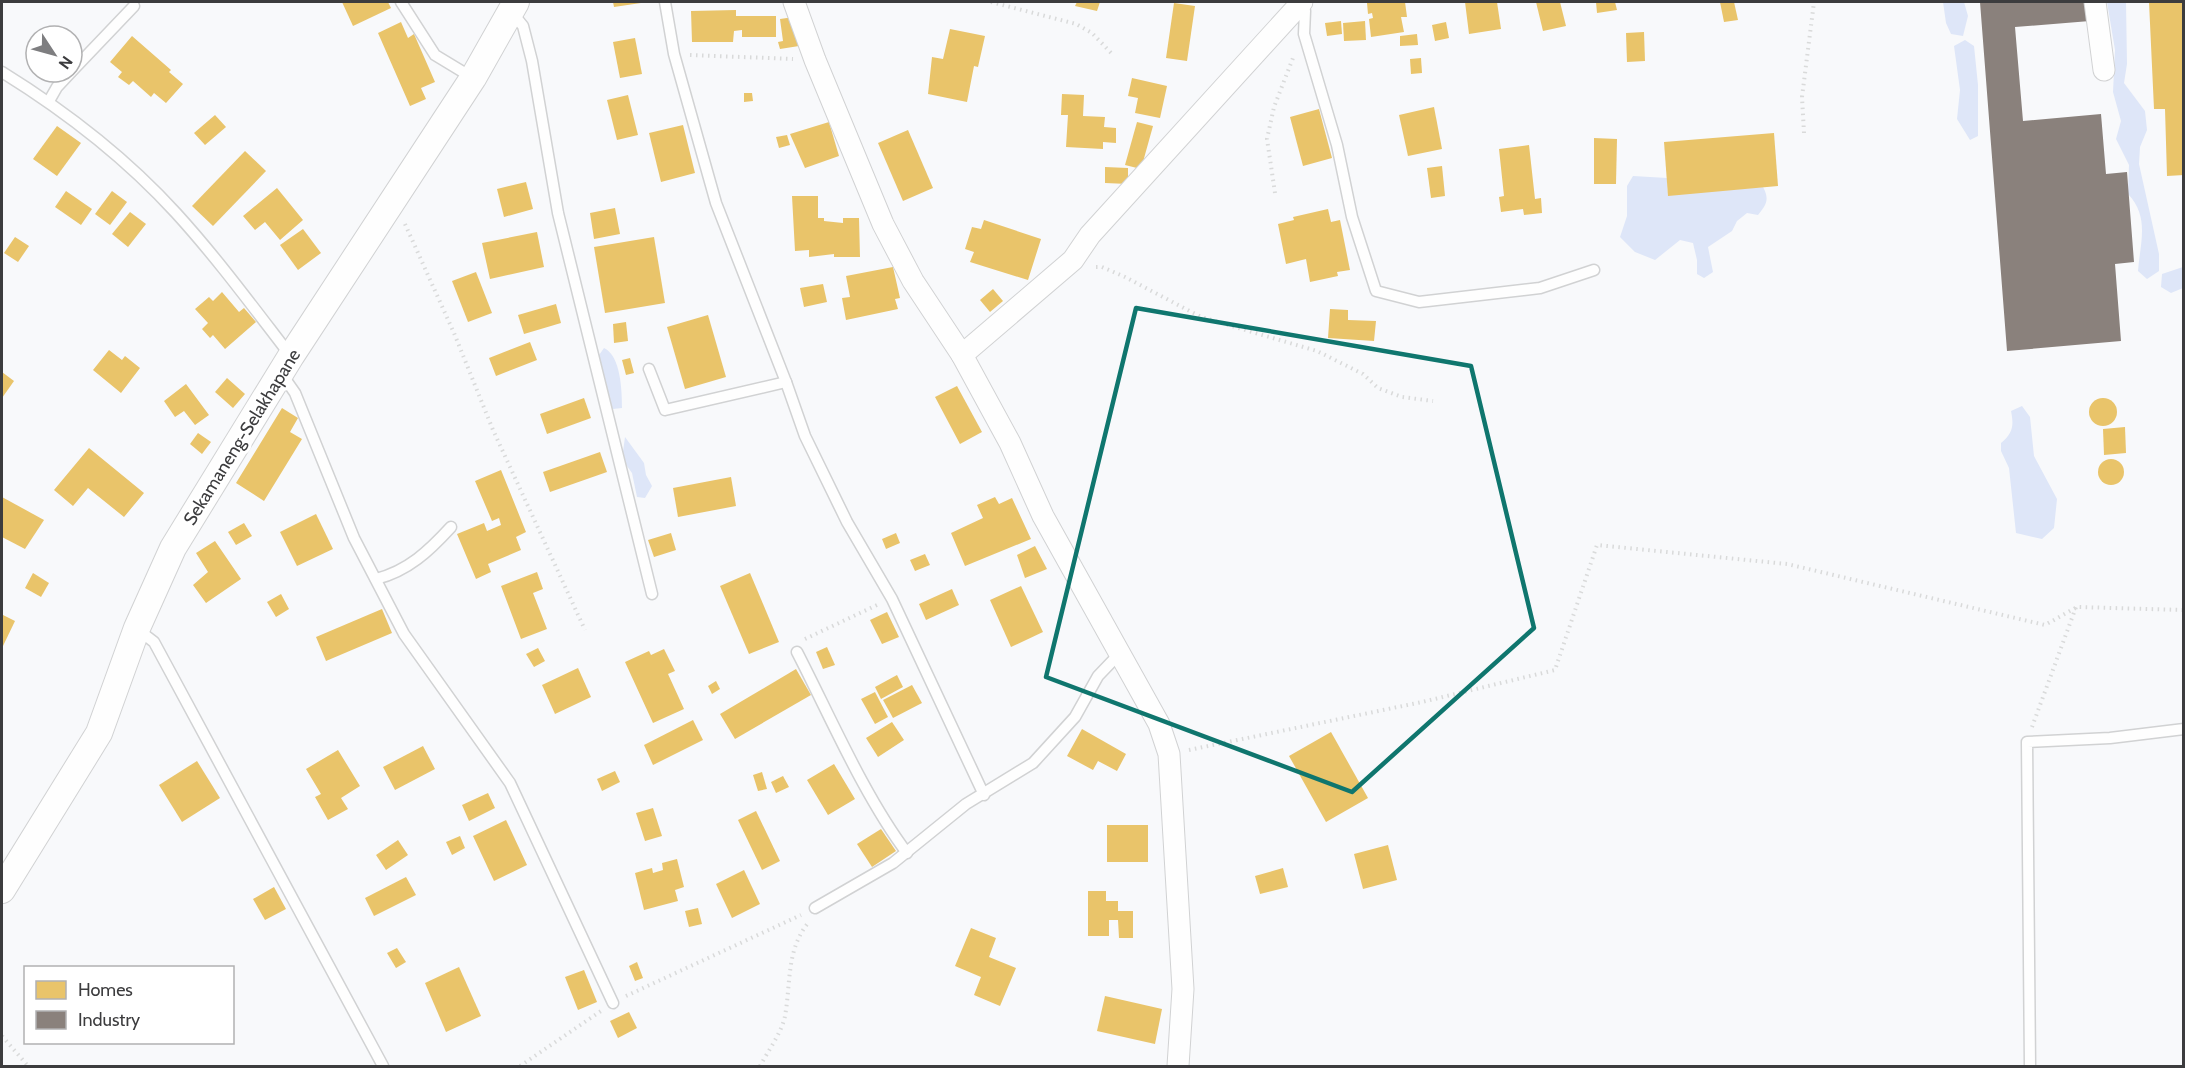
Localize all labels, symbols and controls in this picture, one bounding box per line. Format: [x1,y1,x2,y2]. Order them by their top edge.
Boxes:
north arrow [24,24,84,84]
text: N [55,52,77,73]
street label: Sekamaneng-Selakhapane [179,345,305,529]
legend [24,966,234,1044]
text: Homes [78,979,133,1001]
text: Industry [78,1009,140,1031]

